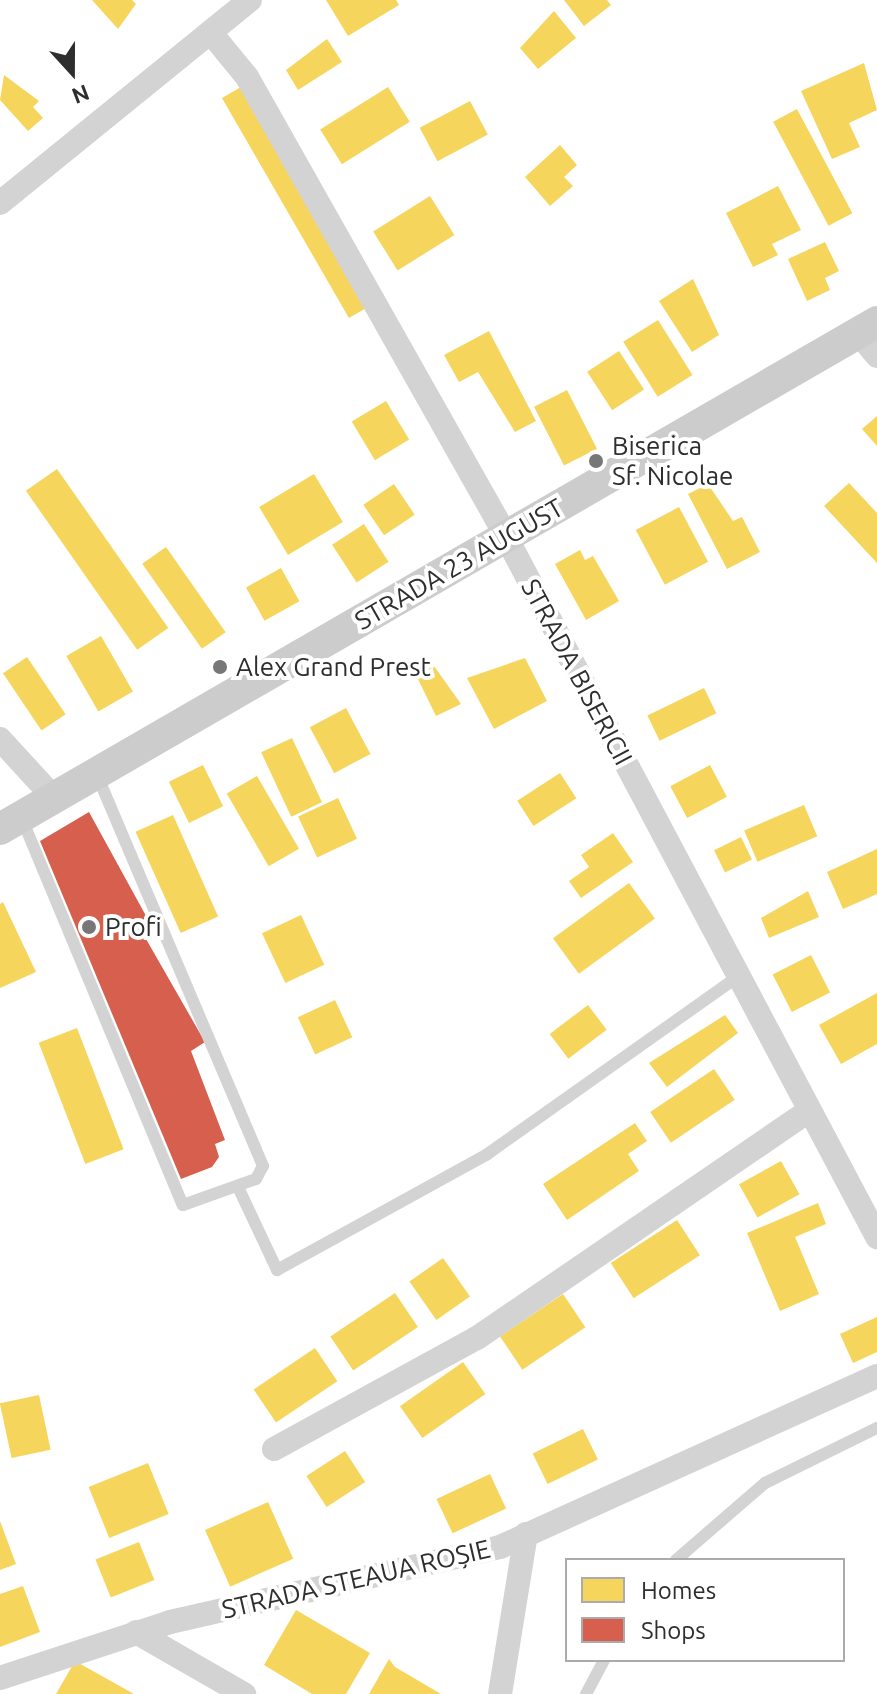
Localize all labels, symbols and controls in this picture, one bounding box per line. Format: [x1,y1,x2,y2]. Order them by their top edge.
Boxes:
north arrow [32,32,112,112]
text: N [69,80,93,109]
place label: Biserica Sf. Nicolae [612,430,733,492]
marker: Biserica Sf. Nicolae [587,452,605,470]
street label: STRADA 23 AUGUST [349,492,569,636]
street label: STRADA BISERICII [515,574,639,770]
place label: Alex Grand Prest [236,651,431,683]
marker: Alex Grand Prest [211,658,229,676]
place label: Profi [105,911,162,943]
marker: Profi [80,918,98,936]
street label: STRADA STEAUA ROȘIE [219,1533,493,1625]
legend [565,1558,845,1662]
text: Homes [641,1577,716,1604]
text: Shops [641,1617,706,1644]

